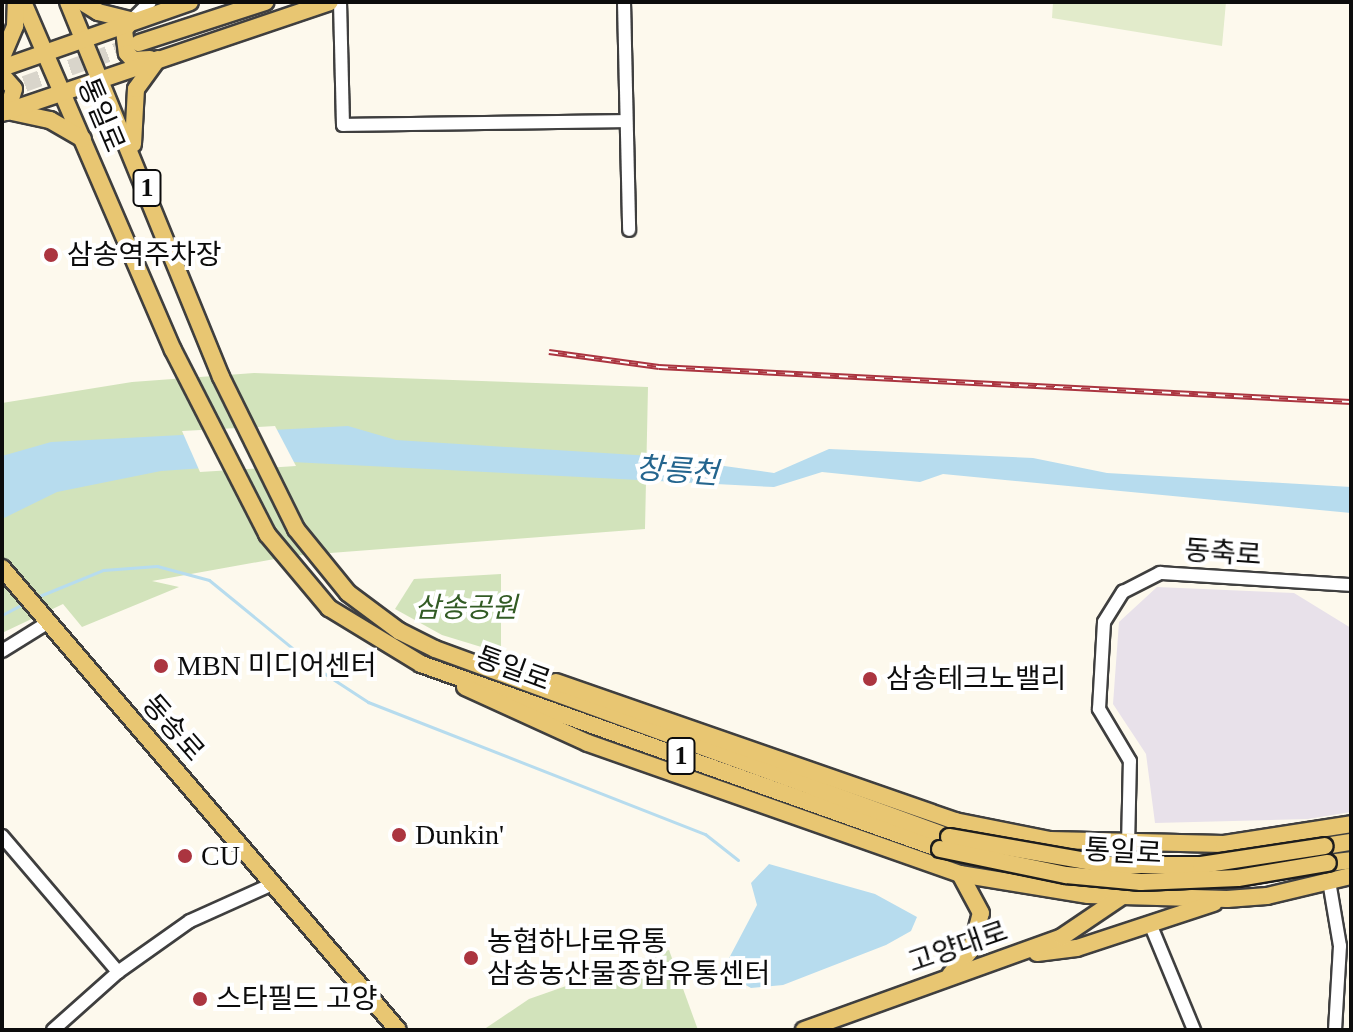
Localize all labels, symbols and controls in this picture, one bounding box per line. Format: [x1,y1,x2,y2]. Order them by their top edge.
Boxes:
street label: 통일로 [70,73,132,157]
road number: 1 [131,166,163,210]
place label: 삼송역주차장 [67,238,222,272]
marker: 삼송역주차장 [42,246,60,264]
water label: 창릉천 [634,450,720,492]
street label: 동축로 [1183,534,1263,572]
park label: 삼송공원 [414,591,518,625]
street label: 통일로 [471,640,555,698]
place label: MBN 미디어센터 [177,649,377,683]
marker: MBN 미디어센터 [152,657,170,675]
place label: 삼송테크노밸리 [886,662,1066,696]
marker: 삼송테크노밸리 [861,670,879,688]
street label: 동송로 [135,688,211,768]
road number: 1 [665,734,697,778]
place label: Dunkin' [415,818,504,852]
marker: Dunkin' [390,826,408,844]
street label: 통일로 [1084,833,1162,871]
place label: CU [201,839,240,873]
marker: CU [176,847,194,865]
street label: 고양대로 [904,914,1012,980]
place label: 농협하나로유통 삼송농산물종합유통센터 [487,925,770,991]
marker: 농협하나로유통 삼송농산물종합유통센터 [462,949,480,967]
place label: 스타필드 고양 [216,982,378,1016]
marker: 스타필드 고양 [191,990,209,1008]

